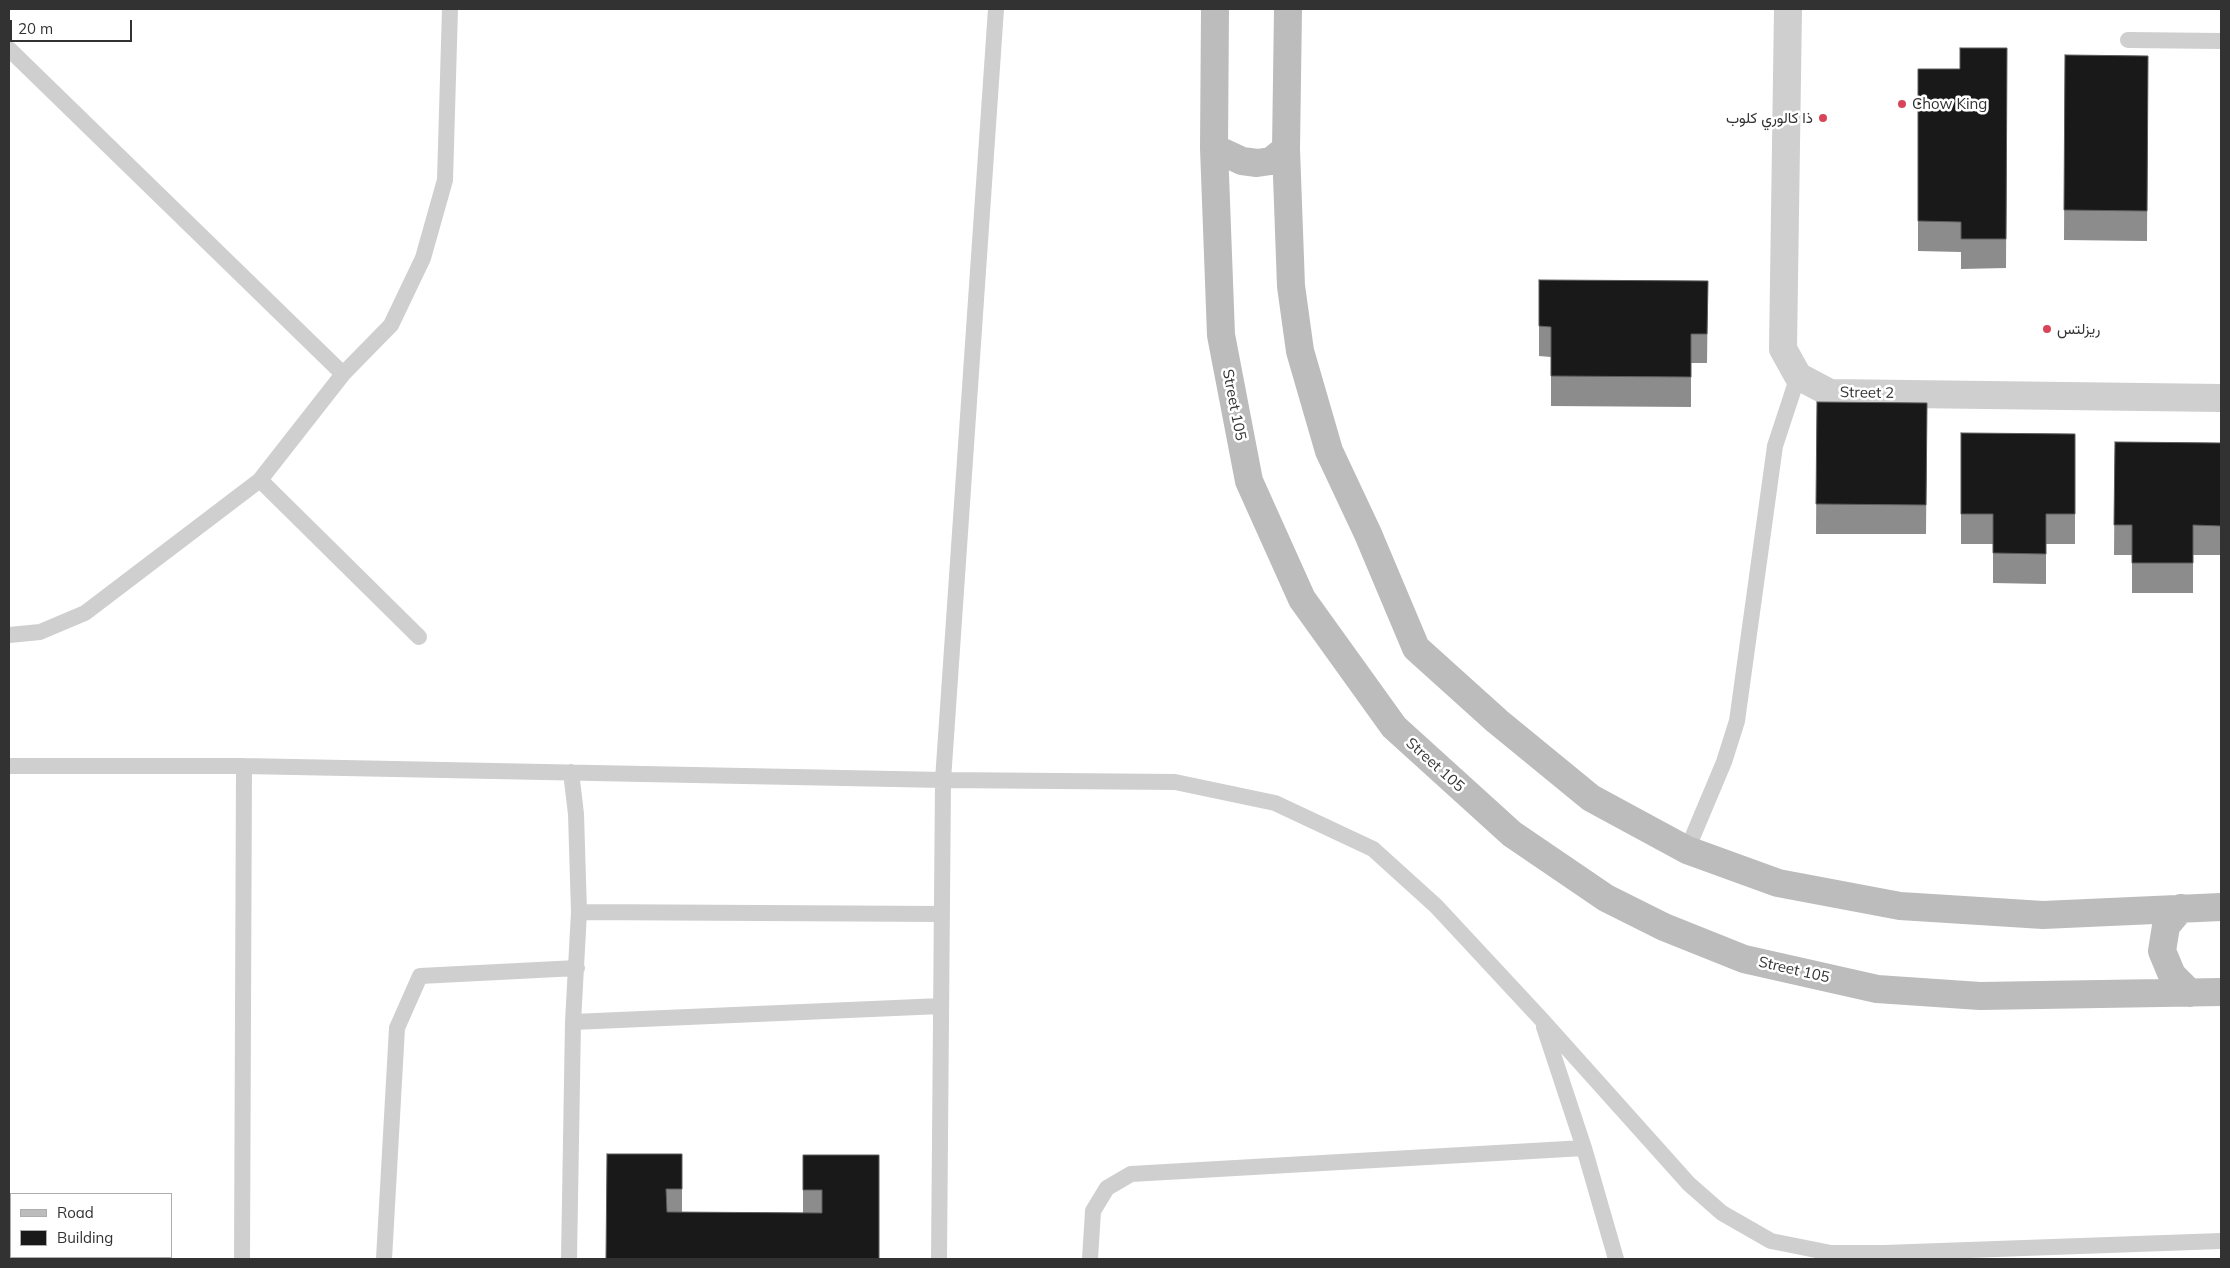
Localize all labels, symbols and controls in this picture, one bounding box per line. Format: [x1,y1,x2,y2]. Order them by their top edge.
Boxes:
scale bar [12,10,135,42]
text: 20 m [18,19,53,38]
place label: Chow King [1912,95,1987,113]
marker: Chow King [1896,98,1908,110]
place label: ذا كالوري كلوب [1726,109,1813,127]
marker: ذا كالوري كلوب [1817,112,1829,124]
place label: ريزلتس [2057,320,2100,338]
marker: ريزلتس [2041,323,2053,335]
street label: Street 105 [1218,368,1250,442]
street label: Street 2 [1840,384,1894,402]
street label: Street 105 [1402,734,1468,796]
street label: Street 105 [1757,953,1831,987]
legend [10,1193,172,1258]
text: Road [57,1203,94,1222]
text: Building [57,1228,113,1247]

